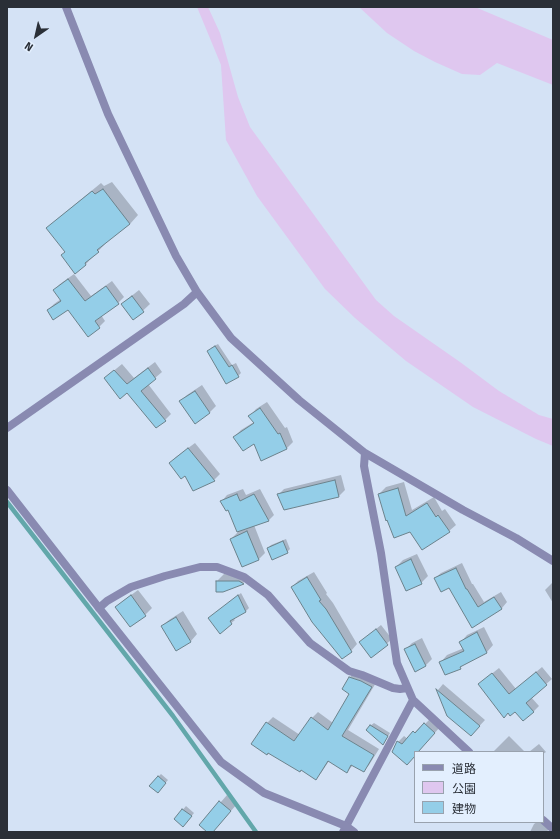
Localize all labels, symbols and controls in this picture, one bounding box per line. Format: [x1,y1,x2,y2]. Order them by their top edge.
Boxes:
north arrow [16,16,56,56]
text: N [22,39,36,54]
legend [414,751,544,823]
text: 道路 [452,762,476,776]
text: 公園 [452,782,476,796]
text: 建物 [452,802,476,816]

